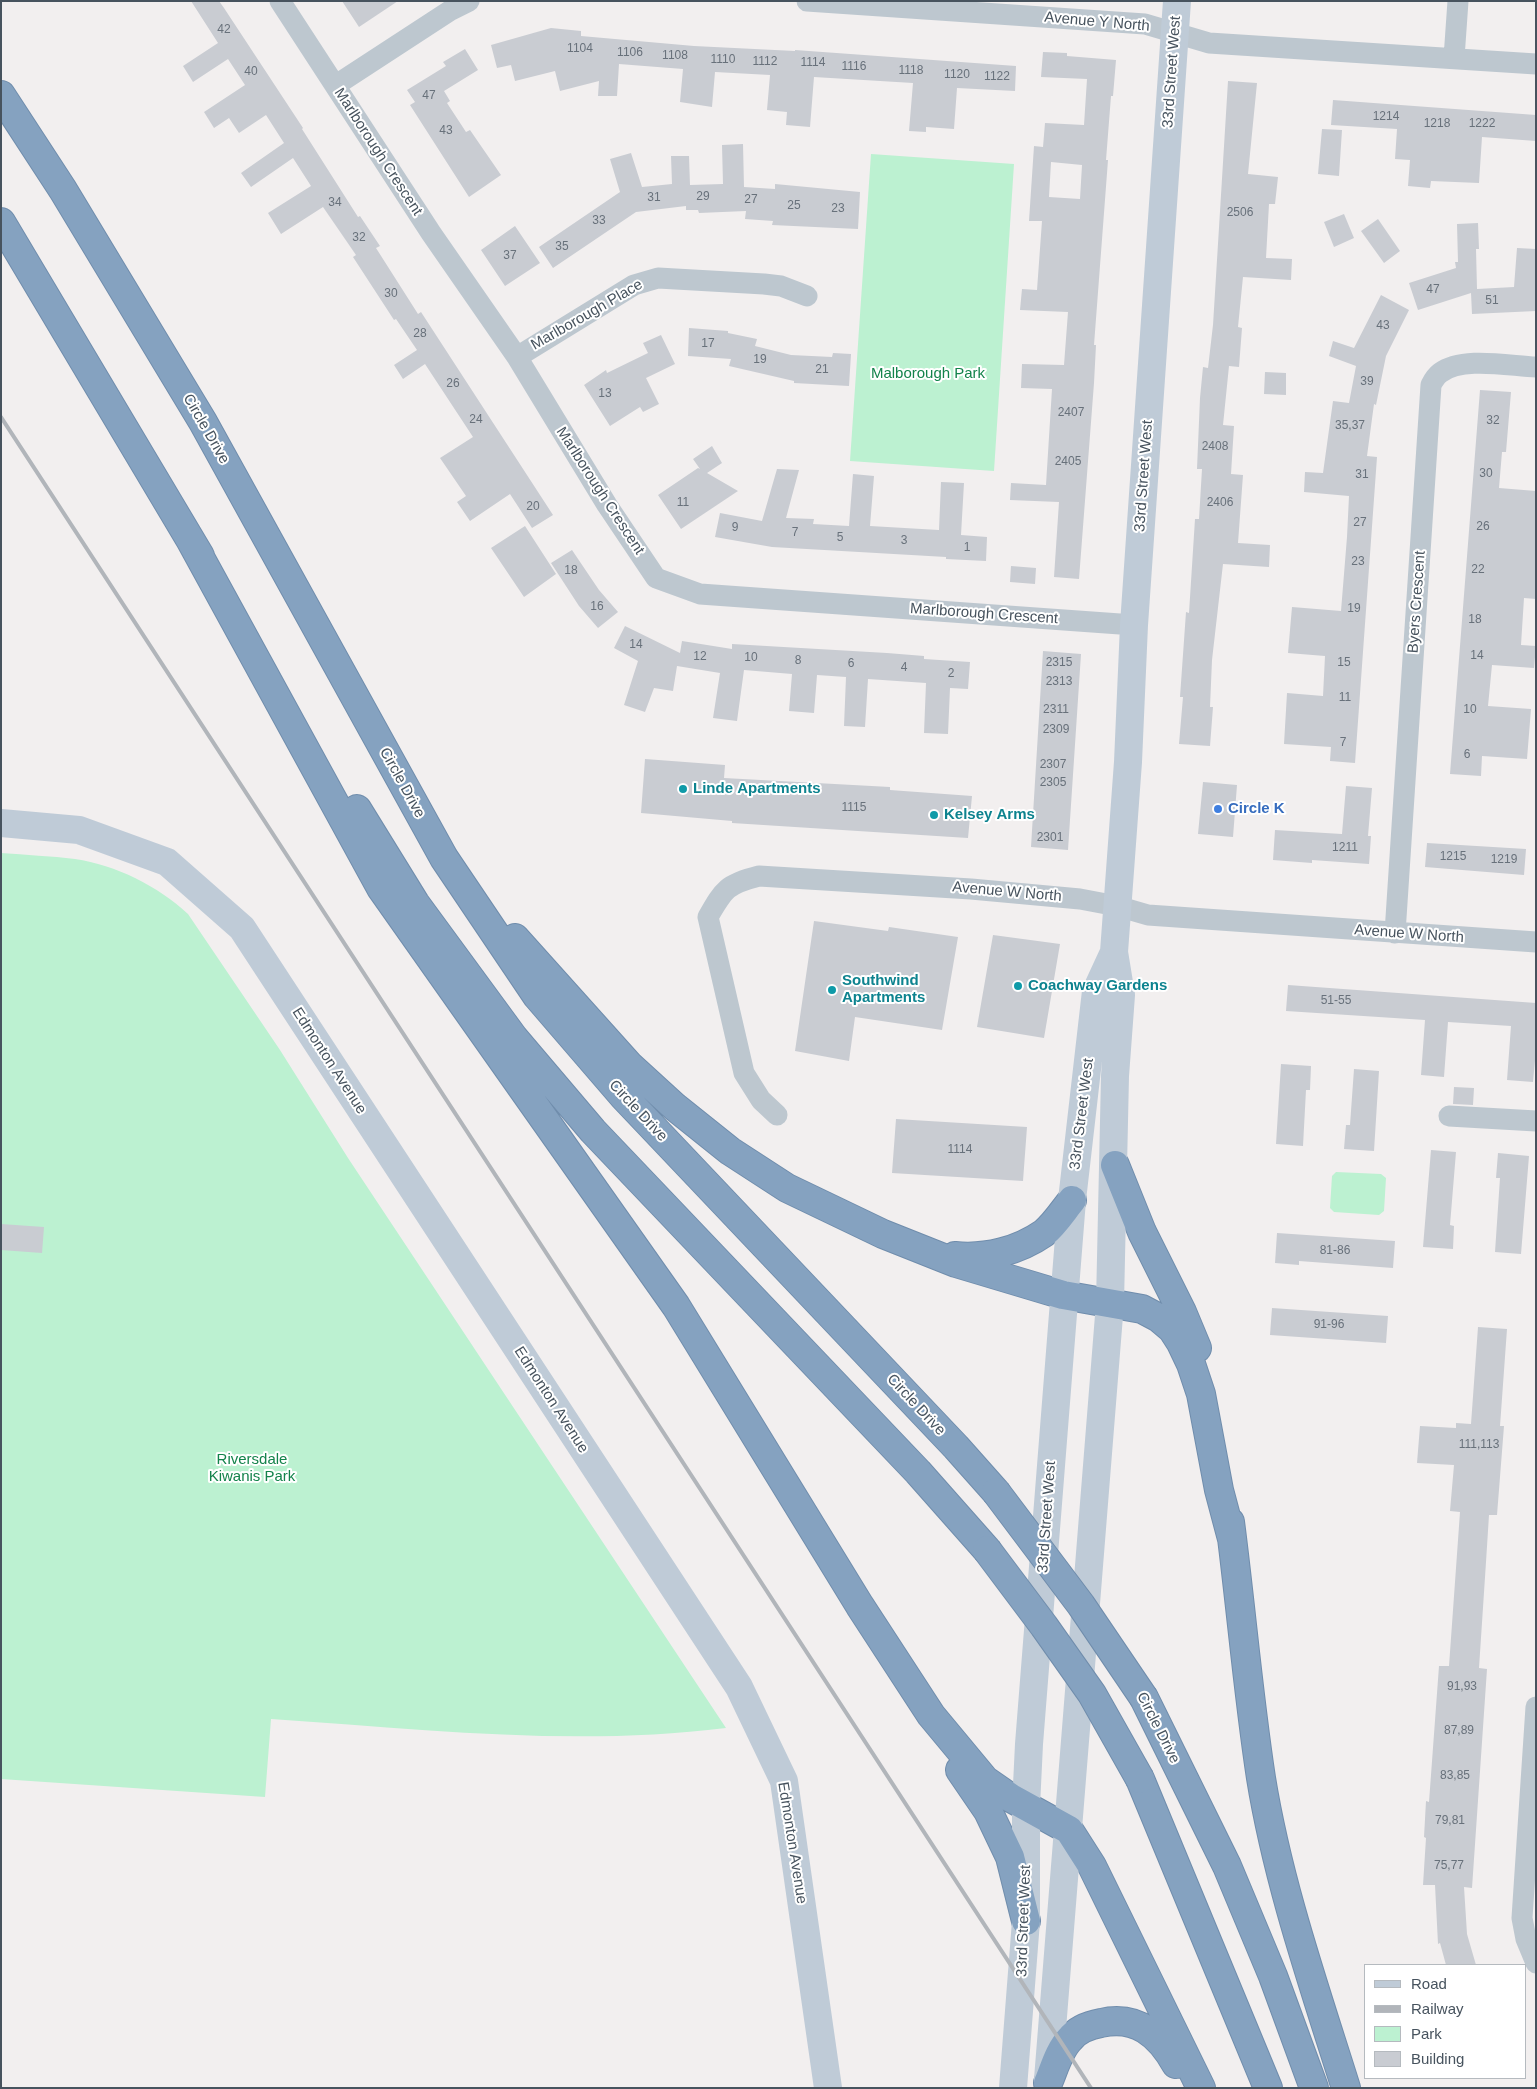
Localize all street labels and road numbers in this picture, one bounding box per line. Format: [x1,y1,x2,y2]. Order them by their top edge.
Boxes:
street label: Avenue Y North [1044,8,1150,36]
street label: 33rd Street West [1159,15,1185,129]
street label: Marlborough Crescent [330,85,426,219]
street label: Marlborough Place [528,276,646,354]
street label: Circle Drive [179,391,233,467]
street label: 33rd Street West [1131,419,1157,533]
street label: Marlborough Crescent [552,424,648,558]
street label: Byers Crescent [1404,550,1430,654]
street label: Marlborough Crescent [909,600,1059,628]
street label: Circle Drive [375,745,429,821]
street label: Avenue W North [952,878,1062,906]
street label: Avenue W North [1354,921,1464,947]
street label: Edmonton Avenue [288,1004,370,1118]
street label: 33rd Street West [1066,1057,1098,1171]
street label: Circle Drive [605,1077,671,1145]
street label: Edmonton Avenue [510,1343,592,1457]
street label: Circle Drive [883,1371,949,1439]
street label: 33rd Street West [1034,1460,1060,1574]
street label: Circle Drive [1132,1689,1184,1767]
street label: Edmonton Avenue [773,1781,811,1905]
street label: 33rd Street West [1013,1865,1035,1977]

